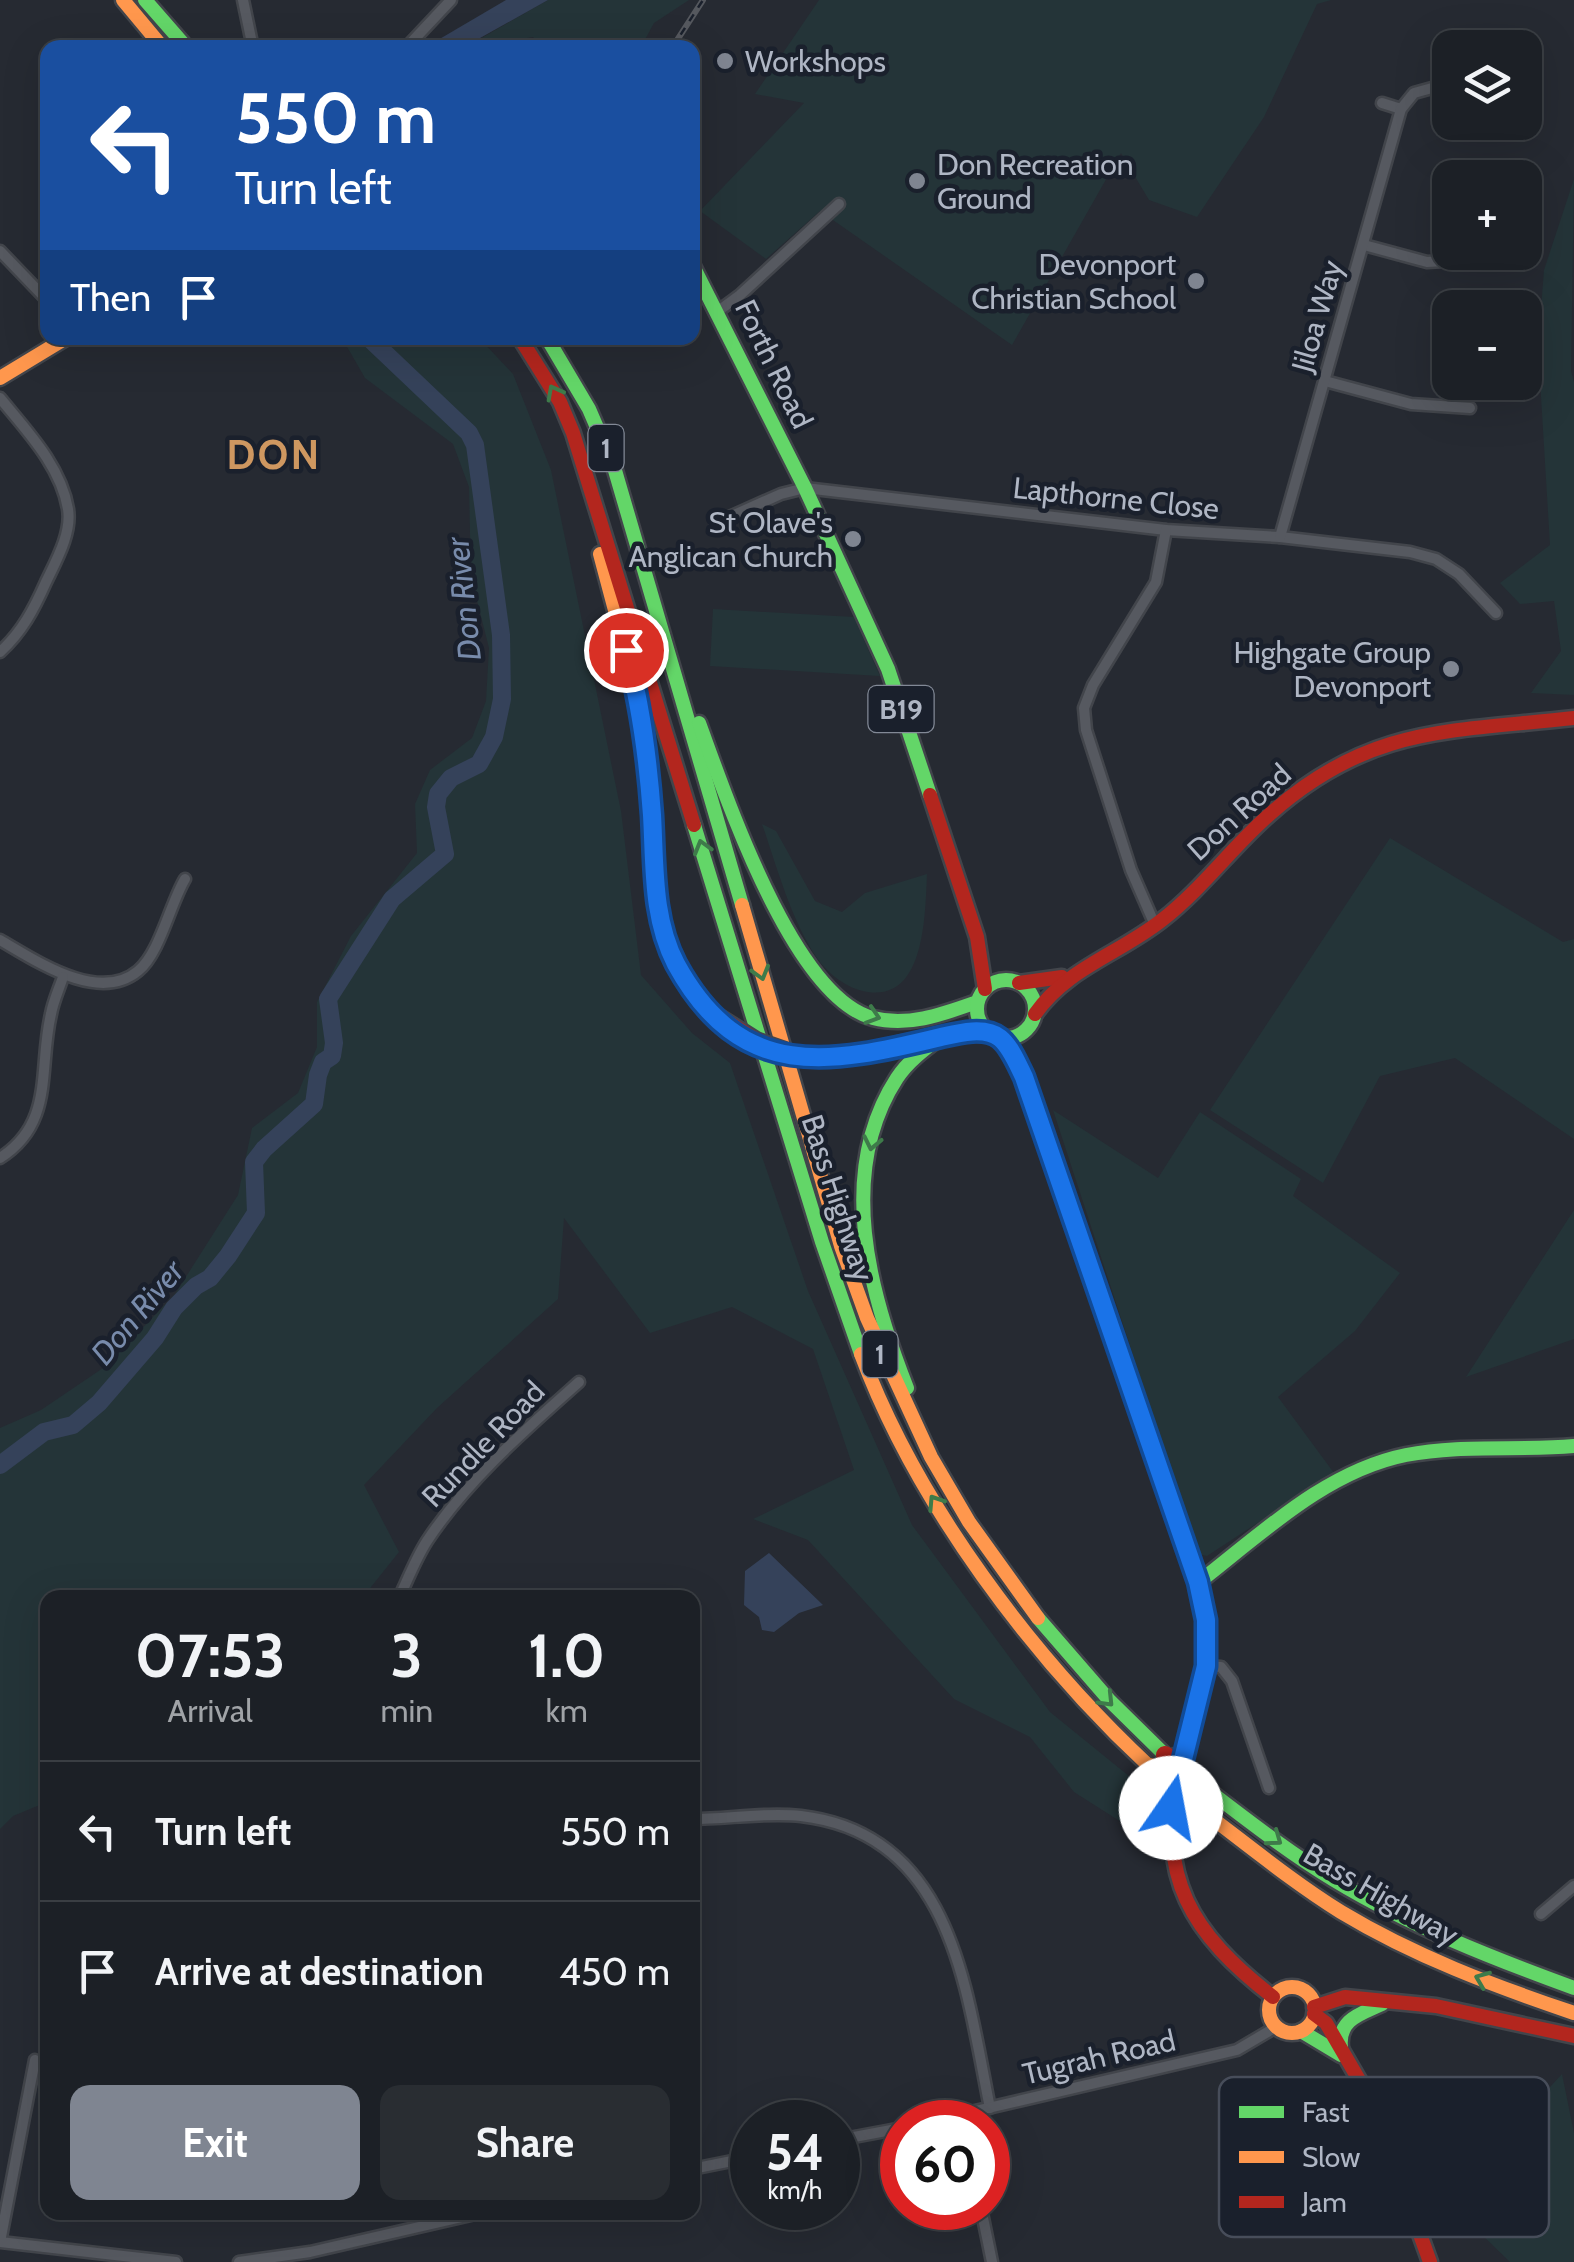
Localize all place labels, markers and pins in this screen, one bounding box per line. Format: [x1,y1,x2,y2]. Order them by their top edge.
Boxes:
place label: Workshops [745,43,886,80]
marker: Workshops [714,50,736,72]
place label: Don Recreation Ground [937,146,1133,217]
marker: Don Recreation Ground [906,170,928,192]
place label: Devonport Christian School [971,246,1176,317]
marker: Devonport Christian School [1185,270,1207,292]
place label: St Olave's Anglican Church [628,504,833,575]
marker: St Olave's Anglican Church [842,528,864,550]
pin [584,608,669,693]
place label: Highgate Group Devonport [1233,634,1431,705]
marker: Highgate Group Devonport [1440,658,1462,680]

